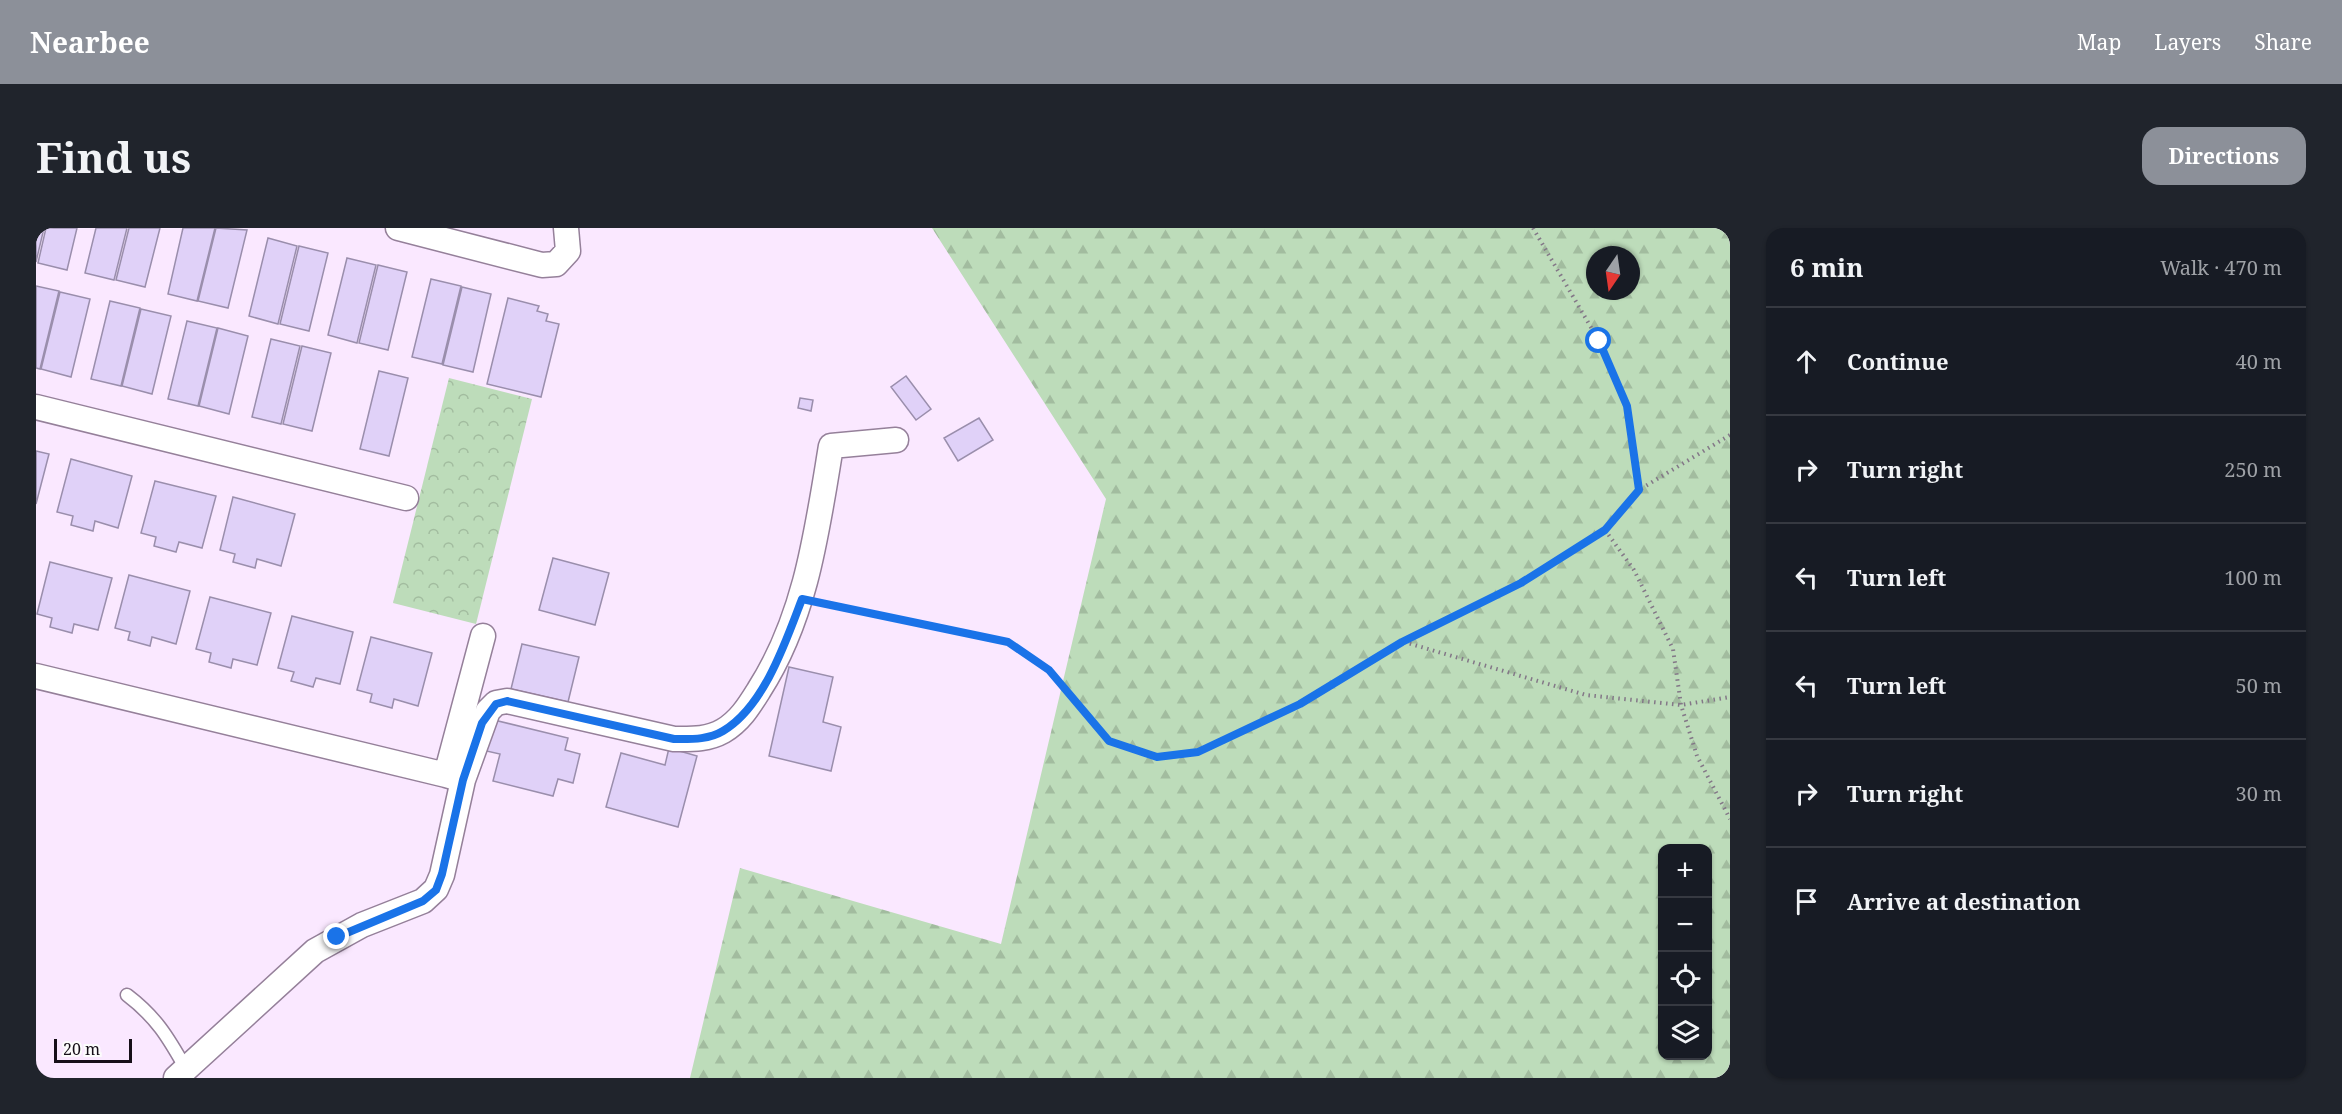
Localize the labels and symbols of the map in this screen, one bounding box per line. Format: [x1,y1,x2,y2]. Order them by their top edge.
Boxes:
north arrow [1586,246,1640,300]
route start [1585,327,1611,353]
route end [323,923,349,949]
scale bar [54,1036,132,1064]

